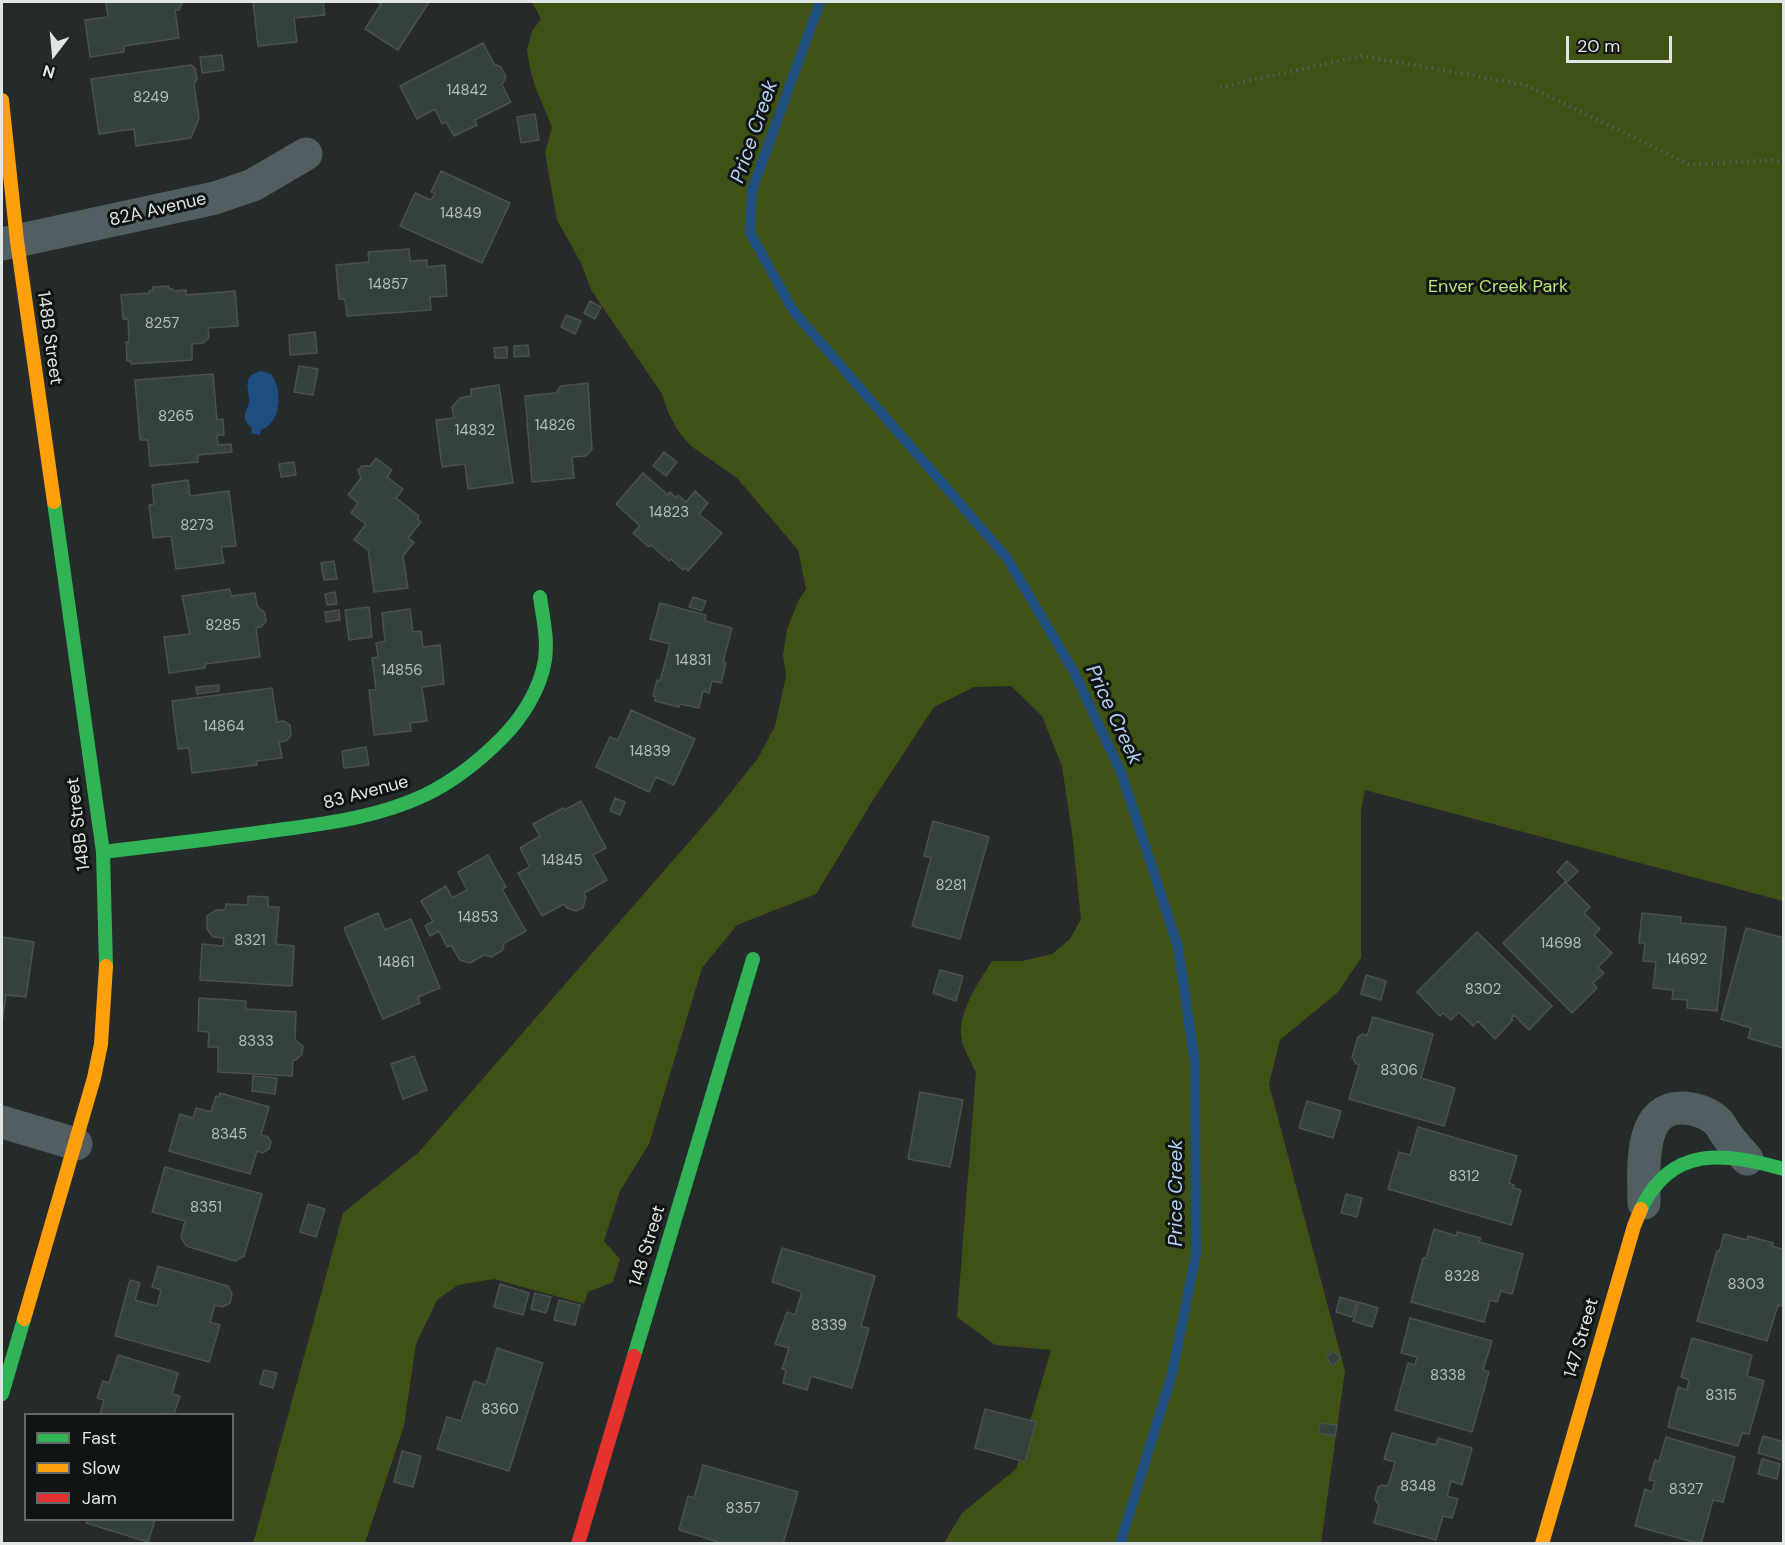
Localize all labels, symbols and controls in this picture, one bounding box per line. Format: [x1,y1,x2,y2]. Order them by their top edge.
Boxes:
north arrow [24,24,84,84]
scale bar [1569,24,1676,62]
text: 20 m [1577,34,1620,58]
text: N [40,60,57,83]
water label: Price Creek [726,78,784,186]
house number: 14842 [447,82,487,100]
house number: 8249 [133,89,169,107]
street label: 82A Avenue [107,188,209,232]
house number: 14849 [440,205,482,223]
house number: 14857 [368,276,408,294]
park label: Enver Creek Park [1428,276,1568,298]
street label: 148B Street [32,290,66,386]
house number: 8257 [145,315,179,333]
house number: 8265 [158,408,194,426]
house number: 14826 [535,417,575,435]
house number: 14832 [455,422,495,440]
house number: 14823 [649,504,689,522]
house number: 8273 [180,517,214,535]
house number: 8285 [205,617,241,635]
house number: 14831 [675,652,711,670]
water label: Price Creek [1080,661,1146,769]
house number: 14856 [381,662,423,680]
house number: 14864 [203,718,245,736]
house number: 14839 [630,743,670,761]
street label: 83 Avenue [321,771,411,815]
street label: 148B Street [63,776,95,872]
house number: 14845 [541,852,583,870]
house number: 8281 [936,877,966,895]
house number: 14853 [458,909,498,927]
house number: 8321 [234,932,266,950]
house number: 14698 [1540,935,1582,953]
house number: 14692 [1667,951,1707,969]
house number: 14861 [377,954,415,972]
house number: 8302 [1465,981,1501,999]
house number: 8333 [238,1033,274,1051]
house number: 8306 [1380,1062,1418,1080]
house number: 8345 [211,1126,247,1144]
water label: Price Creek [1165,1140,1189,1246]
house number: 8312 [1448,1168,1480,1186]
house number: 8351 [190,1199,222,1217]
street label: 148 Street [625,1203,671,1289]
house number: 8328 [1444,1268,1480,1286]
house number: 8303 [1727,1276,1765,1294]
street label: 147 Street [1560,1296,1604,1380]
house number: 8339 [811,1317,847,1335]
house number: 8338 [1430,1367,1466,1385]
house number: 8315 [1705,1387,1737,1405]
house number: 8360 [481,1401,519,1419]
legend [24,1413,234,1521]
text: Fast [82,1426,117,1450]
text: Slow [82,1456,121,1480]
house number: 8348 [1400,1478,1436,1496]
house number: 8327 [1669,1481,1703,1499]
text: Jam [82,1486,117,1510]
house number: 8357 [726,1500,760,1518]

